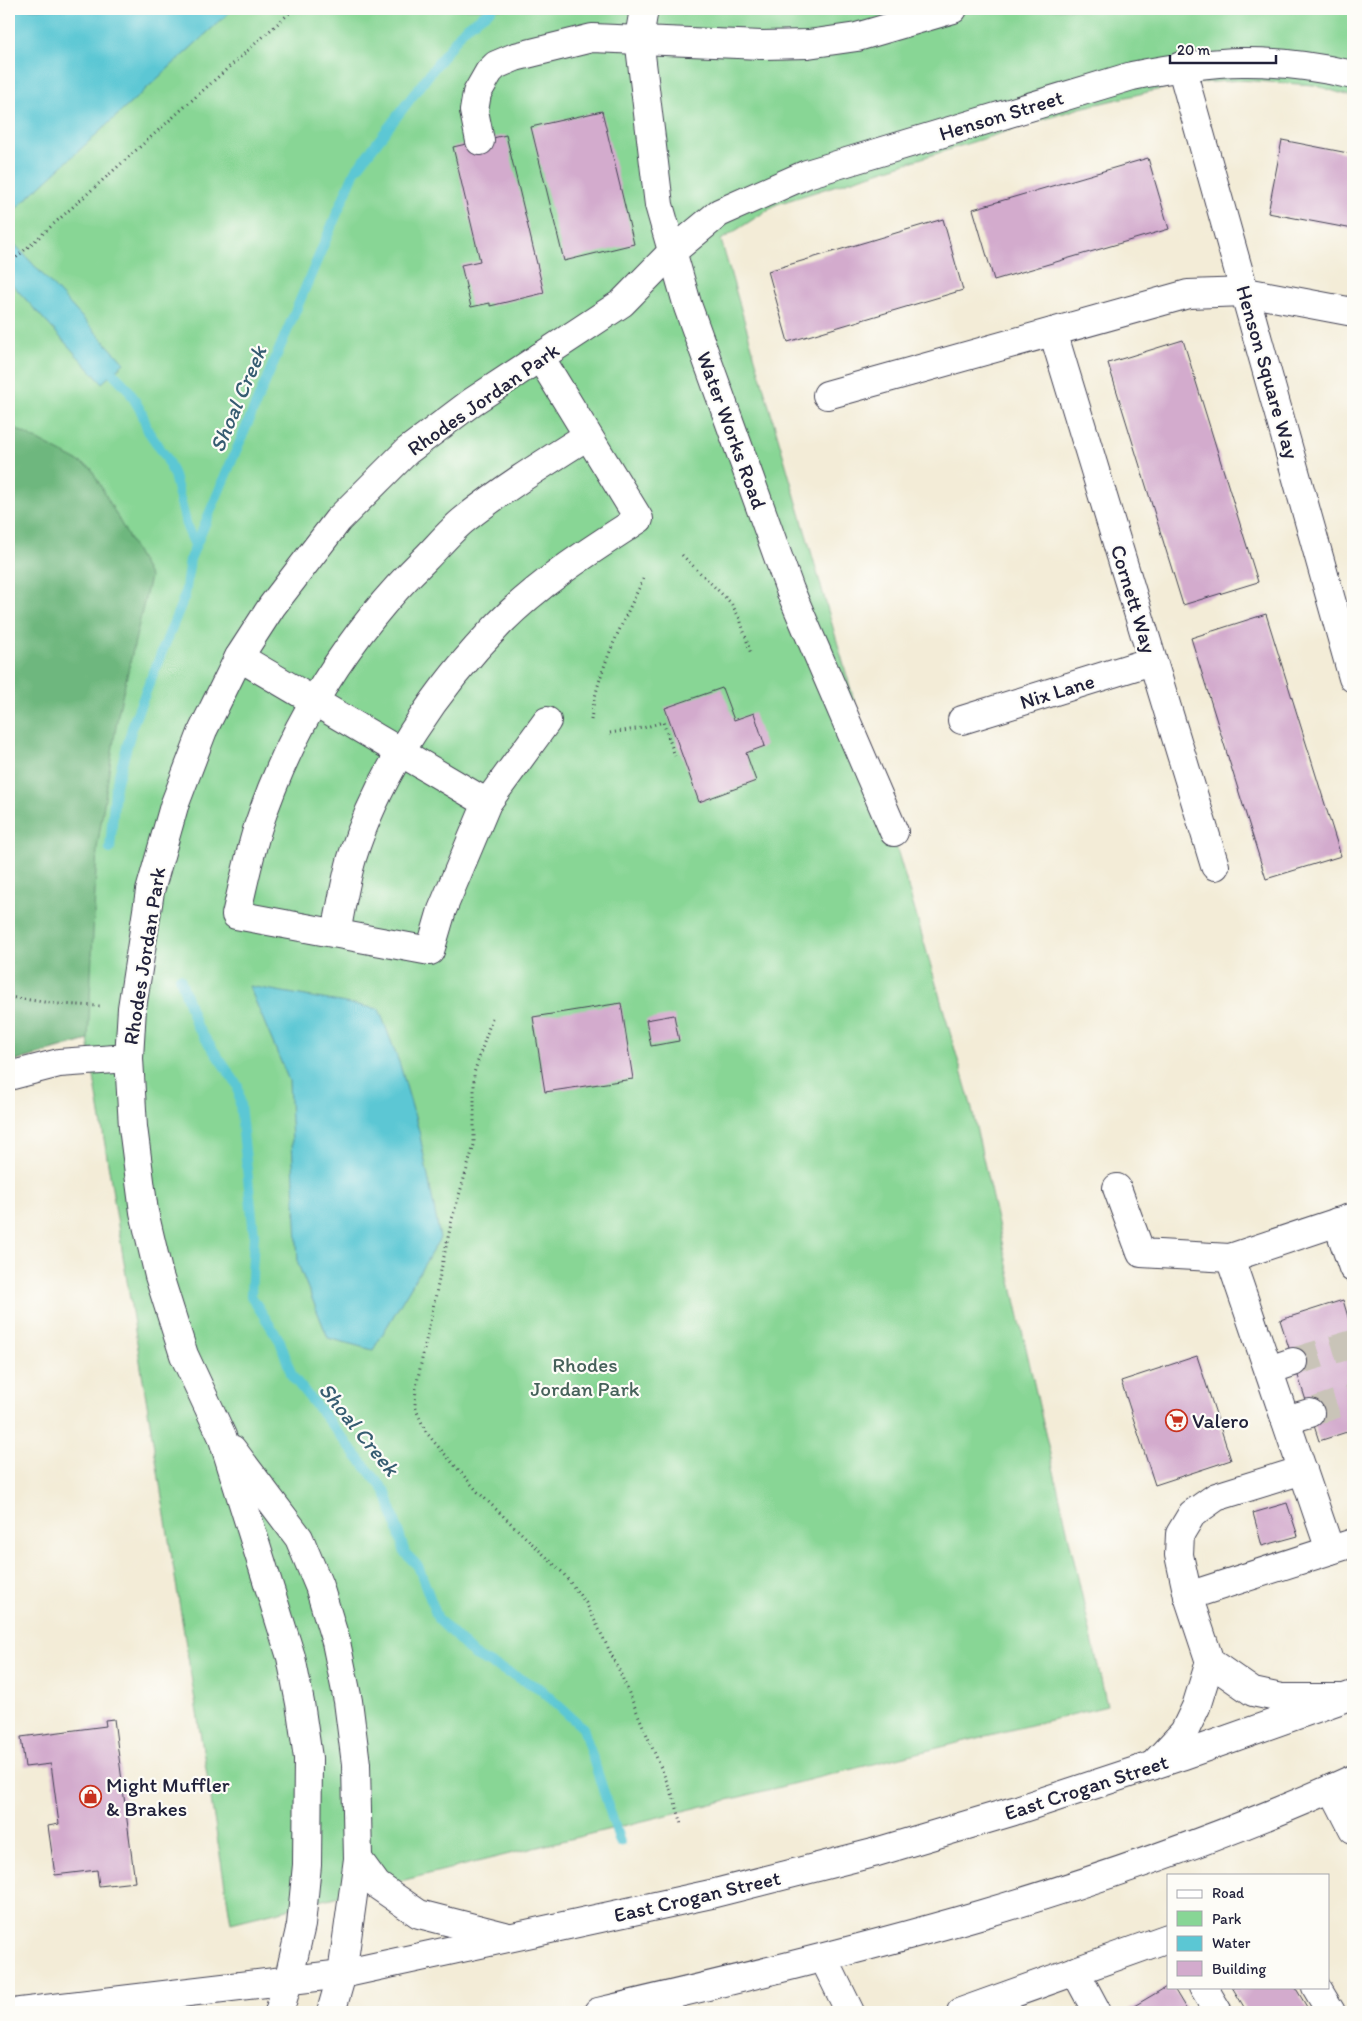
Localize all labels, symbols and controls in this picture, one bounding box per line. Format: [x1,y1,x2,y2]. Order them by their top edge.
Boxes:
scale bar [1170,32,1276,64]
text: 20 m [1177,41,1211,59]
street label: Henson Street [936,84,1066,146]
street label: Henson Square Way [1231,282,1305,462]
street label: Rhodes Jordan Park [402,337,564,461]
water label: Shoal Creek [204,340,273,456]
street label: Water Works Road [692,348,772,513]
street label: Cornett Way [1106,542,1162,656]
street label: Nix Lane [1017,668,1097,714]
street label: Rhodes Jordan Park [118,865,170,1047]
park label: Rhodes Jordan Park [530,1352,640,1401]
water label: Shoal Creek [313,1377,406,1483]
supermarket icon: Valero [1164,1408,1188,1432]
place label: Valero [1192,1408,1249,1433]
street label: East Crogan Street [1001,1749,1171,1825]
place label: Might Muffler & Brakes [106,1772,230,1821]
shop icon: Might Muffler & Brakes [78,1784,102,1808]
street label: East Crogan Street [611,1865,783,1927]
legend [1167,1874,1330,1988]
text: Road [1212,1884,1245,1902]
text: Park [1212,1910,1242,1928]
text: Water [1212,1934,1251,1952]
text: Building [1212,1960,1266,1978]

